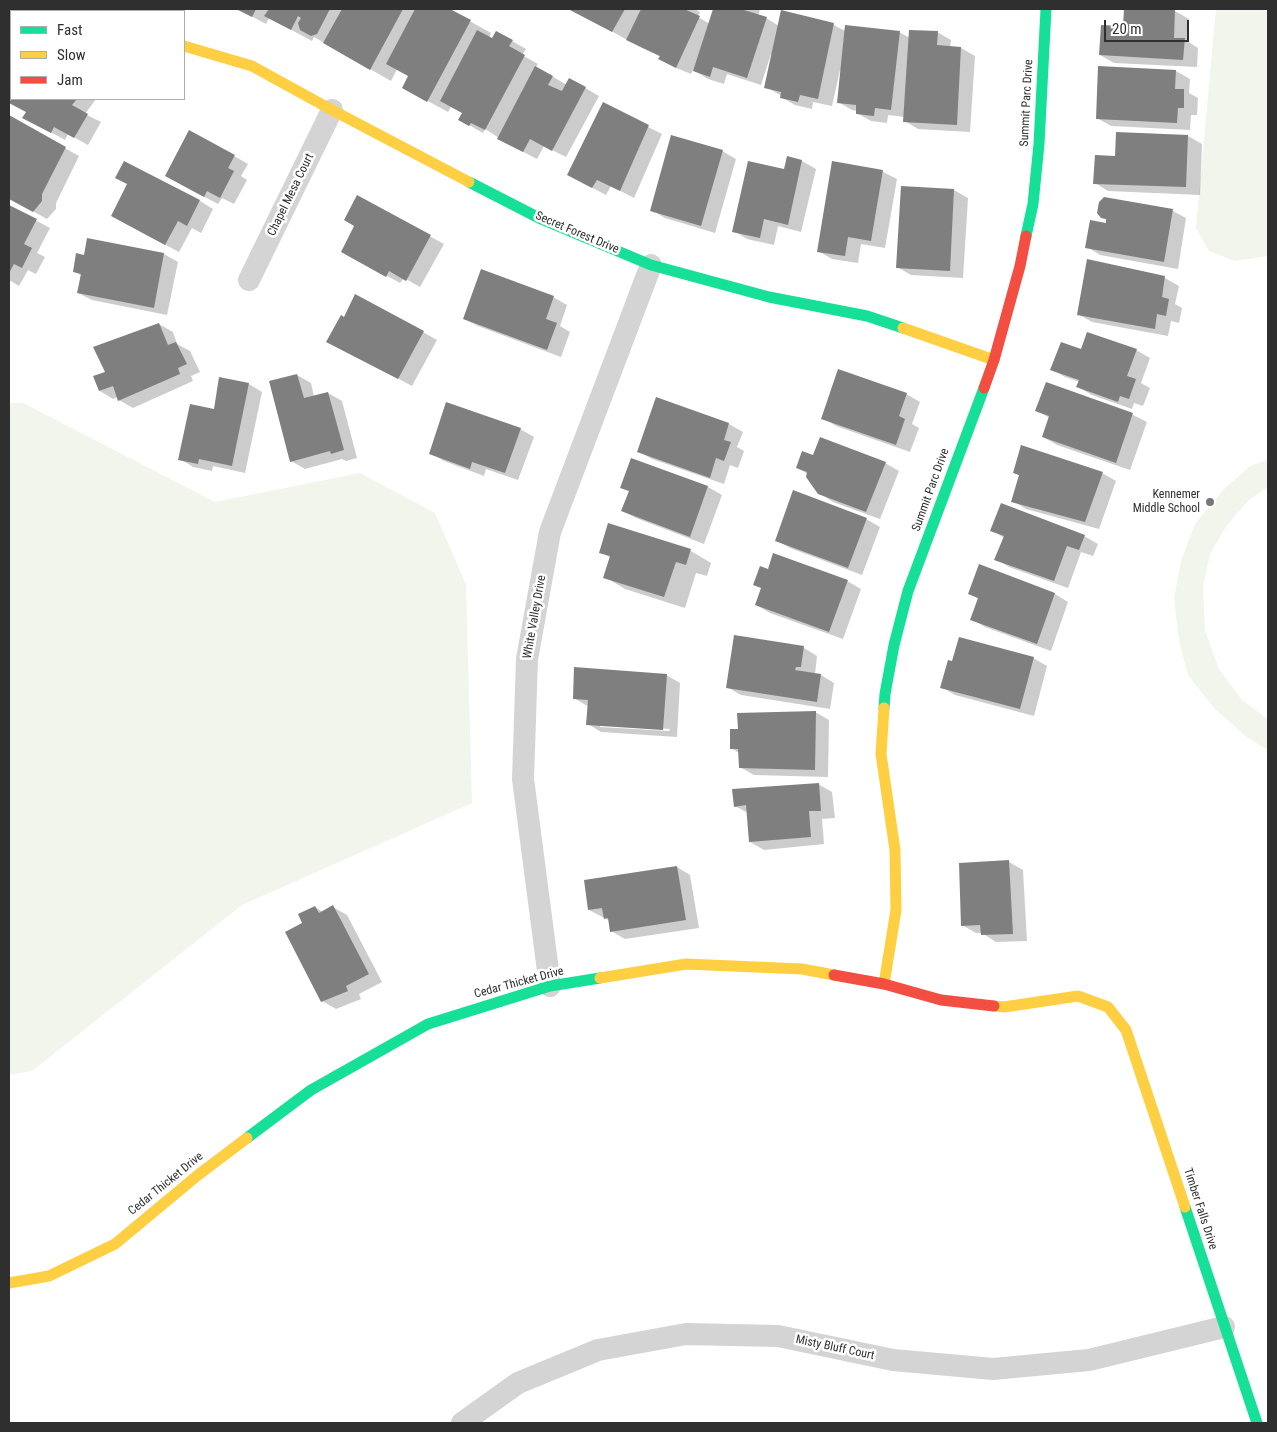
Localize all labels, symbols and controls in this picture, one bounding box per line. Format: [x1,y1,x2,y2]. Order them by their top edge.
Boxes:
legend [10,10,185,100]
scale bar [1107,10,1192,42]
text: 20 m [1112,20,1142,38]
text: Fast [57,21,82,39]
text: Slow [57,46,86,64]
street label: Summit Parc Drive [1018,59,1036,147]
text: Jam [57,71,83,89]
street label: Chapel Mesa Court [265,151,317,239]
street label: Secret Forest Drive [533,209,621,257]
street label: Summit Parc Drive [909,447,953,533]
place label: Kennemer Middle School [1133,488,1200,516]
marker: Kennemer Middle School [1204,496,1216,508]
street label: White Valley Drive [521,574,549,660]
street label: Cedar Thicket Drive [473,964,565,1002]
street label: Cedar Thicket Drive [126,1149,206,1219]
street label: Timber Falls Drive [1180,1166,1220,1252]
street label: Misty Bluff Court [794,1333,876,1363]

